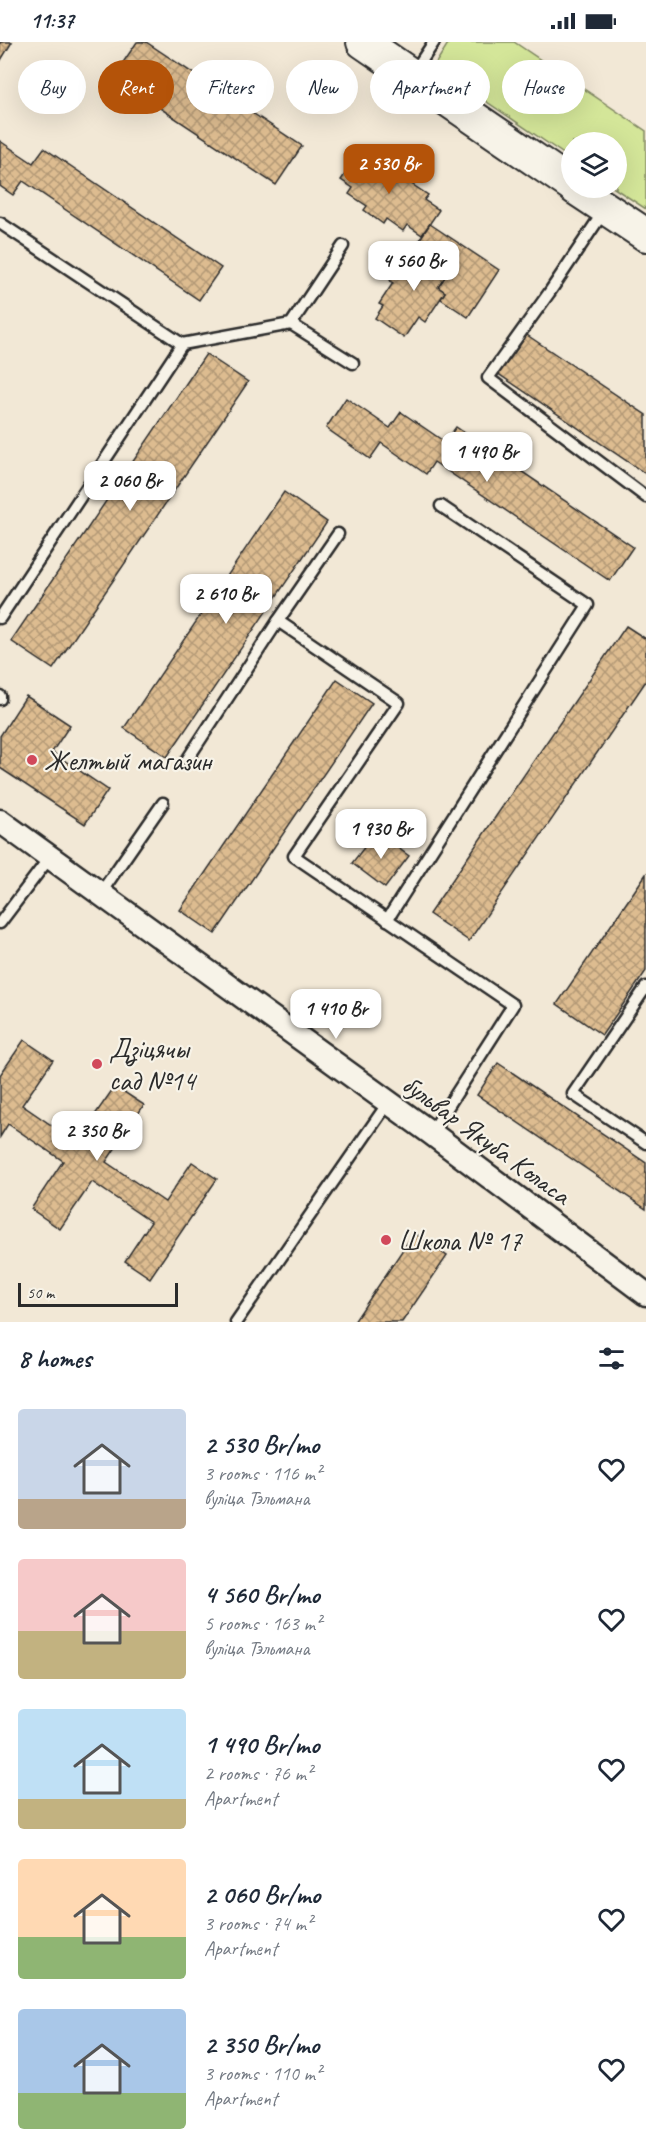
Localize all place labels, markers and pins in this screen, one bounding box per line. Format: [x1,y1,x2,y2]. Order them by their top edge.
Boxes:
pin: 2 530 Br [327,144,451,195]
pin: 4 560 Br [352,241,476,292]
pin: 1 490 Br [425,432,549,483]
pin: 2 060 Br [68,461,192,512]
pin: 2 610 Br [164,574,288,625]
place label: Желтый магазин [44,743,213,778]
marker: Желтый магазин [25,753,39,767]
pin: 1 930 Br [319,809,443,860]
pin: 1 410 Br [274,989,398,1040]
place label: Дзіцячы сад №14 [109,1031,198,1098]
marker: Дзіцячы сад №14 [90,1057,104,1071]
pin: 2 350 Br [35,1111,159,1162]
place label: Школа № 17 [398,1223,523,1258]
marker: Школа № 17 [379,1233,393,1247]

